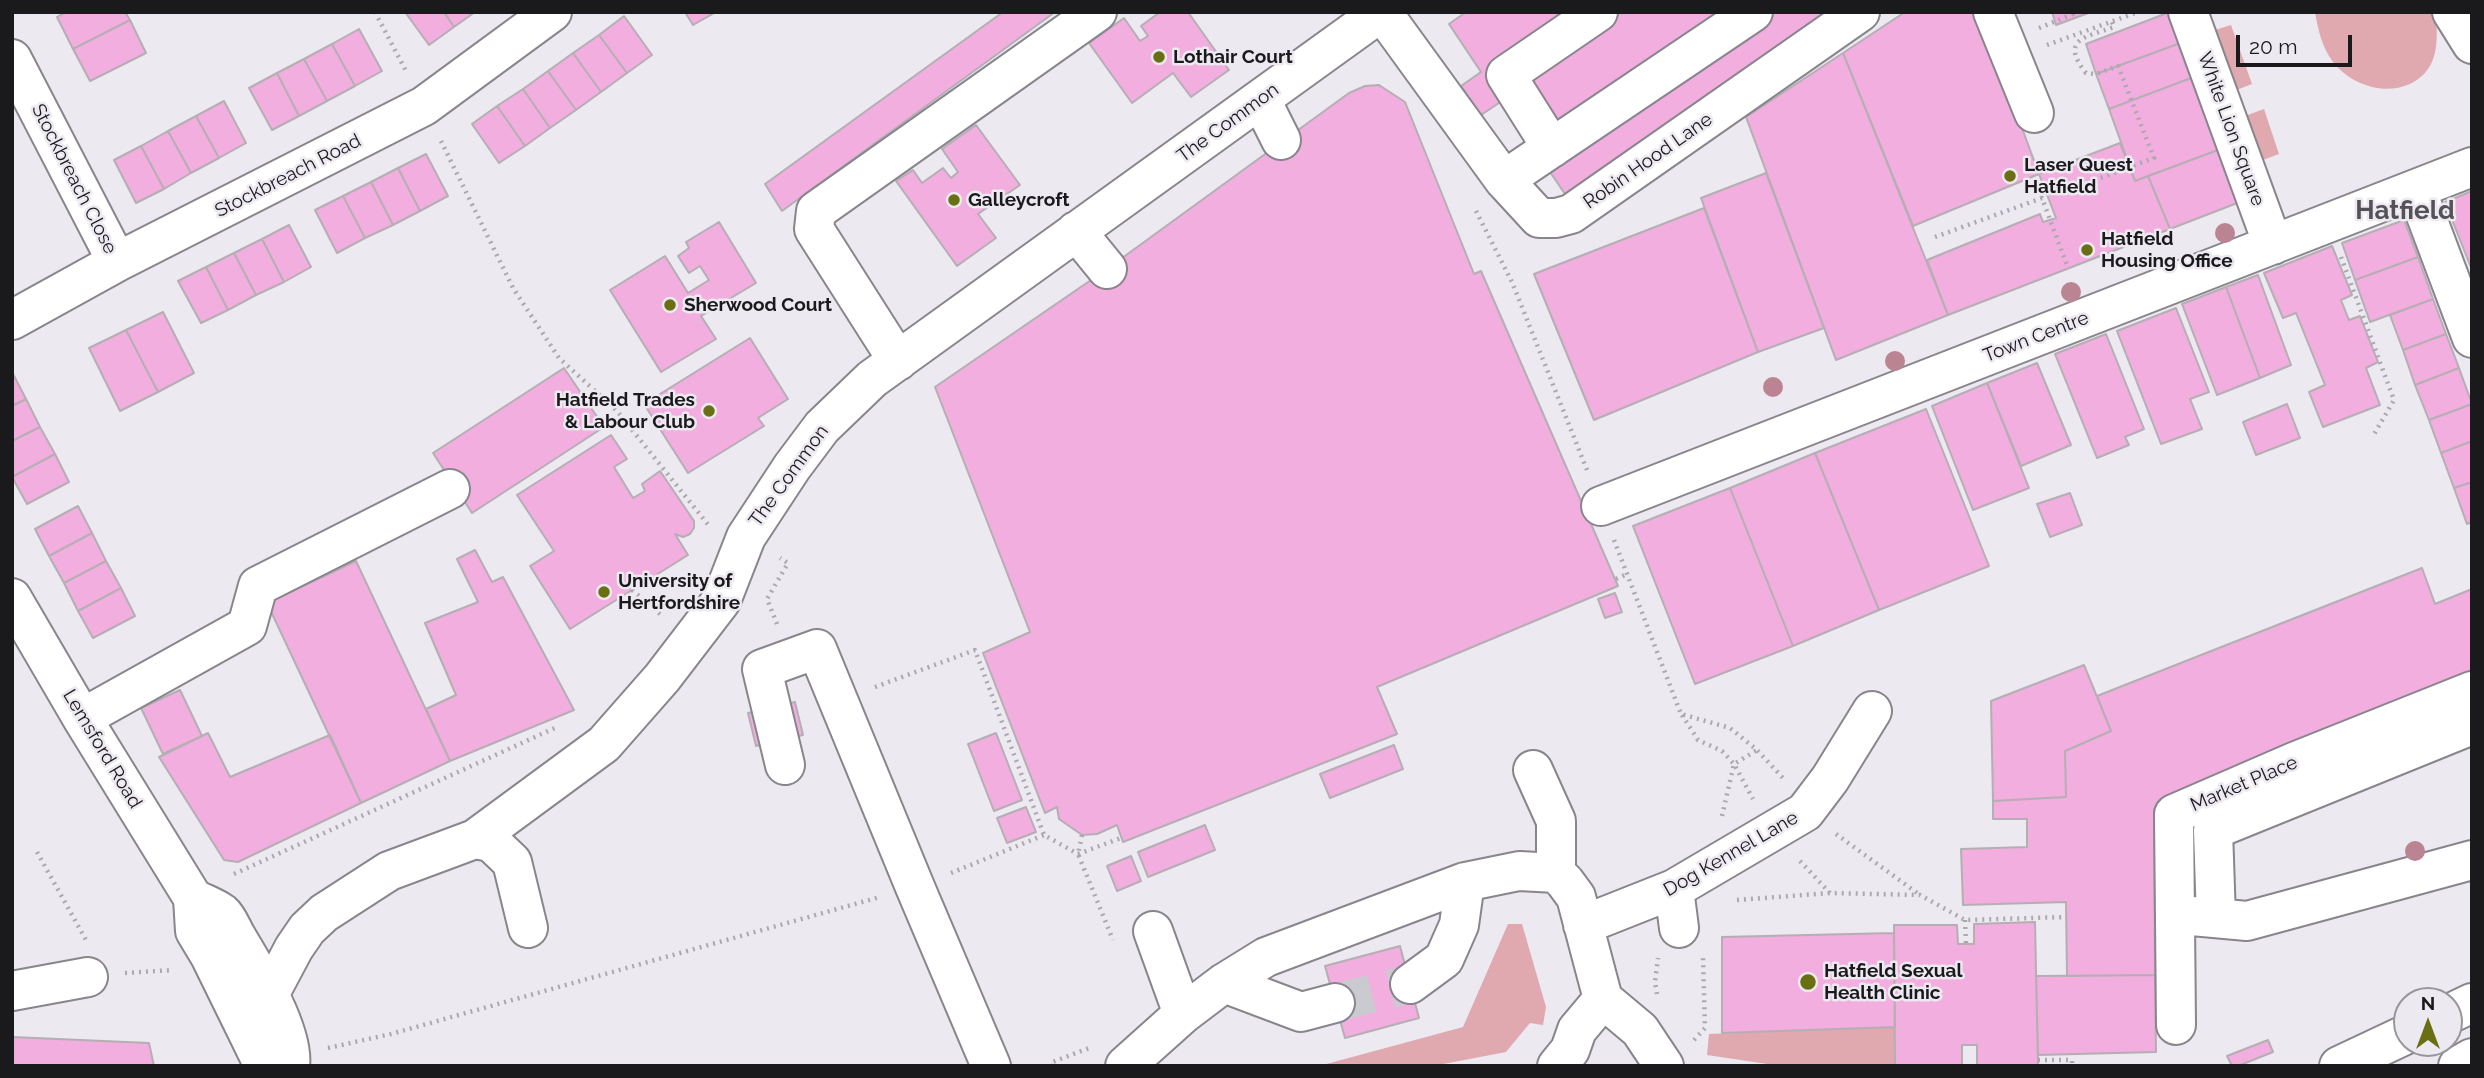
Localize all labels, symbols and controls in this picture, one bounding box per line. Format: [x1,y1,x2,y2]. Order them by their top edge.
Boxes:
scale bar [2239,21,2354,65]
text: 20 m [2249,34,2297,59]
place label: Lothair Court [1173,46,1293,68]
marker: Lothair Court [1151,49,1167,65]
street label: White Lion Square [2193,49,2269,209]
street label: The Common [1173,78,1283,168]
street label: Stockbreach Close [26,100,122,258]
street label: Robin Hood Lane [1579,108,1717,214]
street label: Stockbreach Road [211,129,365,223]
place label: Laser Quest Hatfield [2024,154,2133,198]
marker: Laser Quest Hatfield [2002,168,2018,184]
place label: Galleycroft [968,189,1070,211]
marker: Galleycroft [946,192,962,208]
district label: Hatfield [2355,195,2455,227]
place label: Hatfield Housing Office [2101,228,2233,272]
marker: Hatfield Housing Office [2079,242,2095,258]
place label: Sherwood Court [684,294,832,316]
marker: Sherwood Court [662,297,678,313]
street label: Town Centre [1980,306,2092,368]
place label: Hatfield Trades & Labour Club [556,389,695,433]
marker: Hatfield Trades & Labour Club [701,403,717,419]
street label: The Common [744,421,834,531]
place label: University of Hertfordshire [618,570,740,614]
marker: University of Hertfordshire [596,584,612,600]
street label: Lemsford Road [58,685,146,813]
street label: Market Place [2187,751,2301,817]
street label: Dog Kennel Lane [1660,806,1802,902]
place label: Hatfield Sexual Health Clinic [1824,960,1963,1004]
marker: Hatfield Sexual Health Clinic [1798,972,1818,992]
north arrow [2393,987,2463,1057]
text: N [2421,992,2435,1014]

